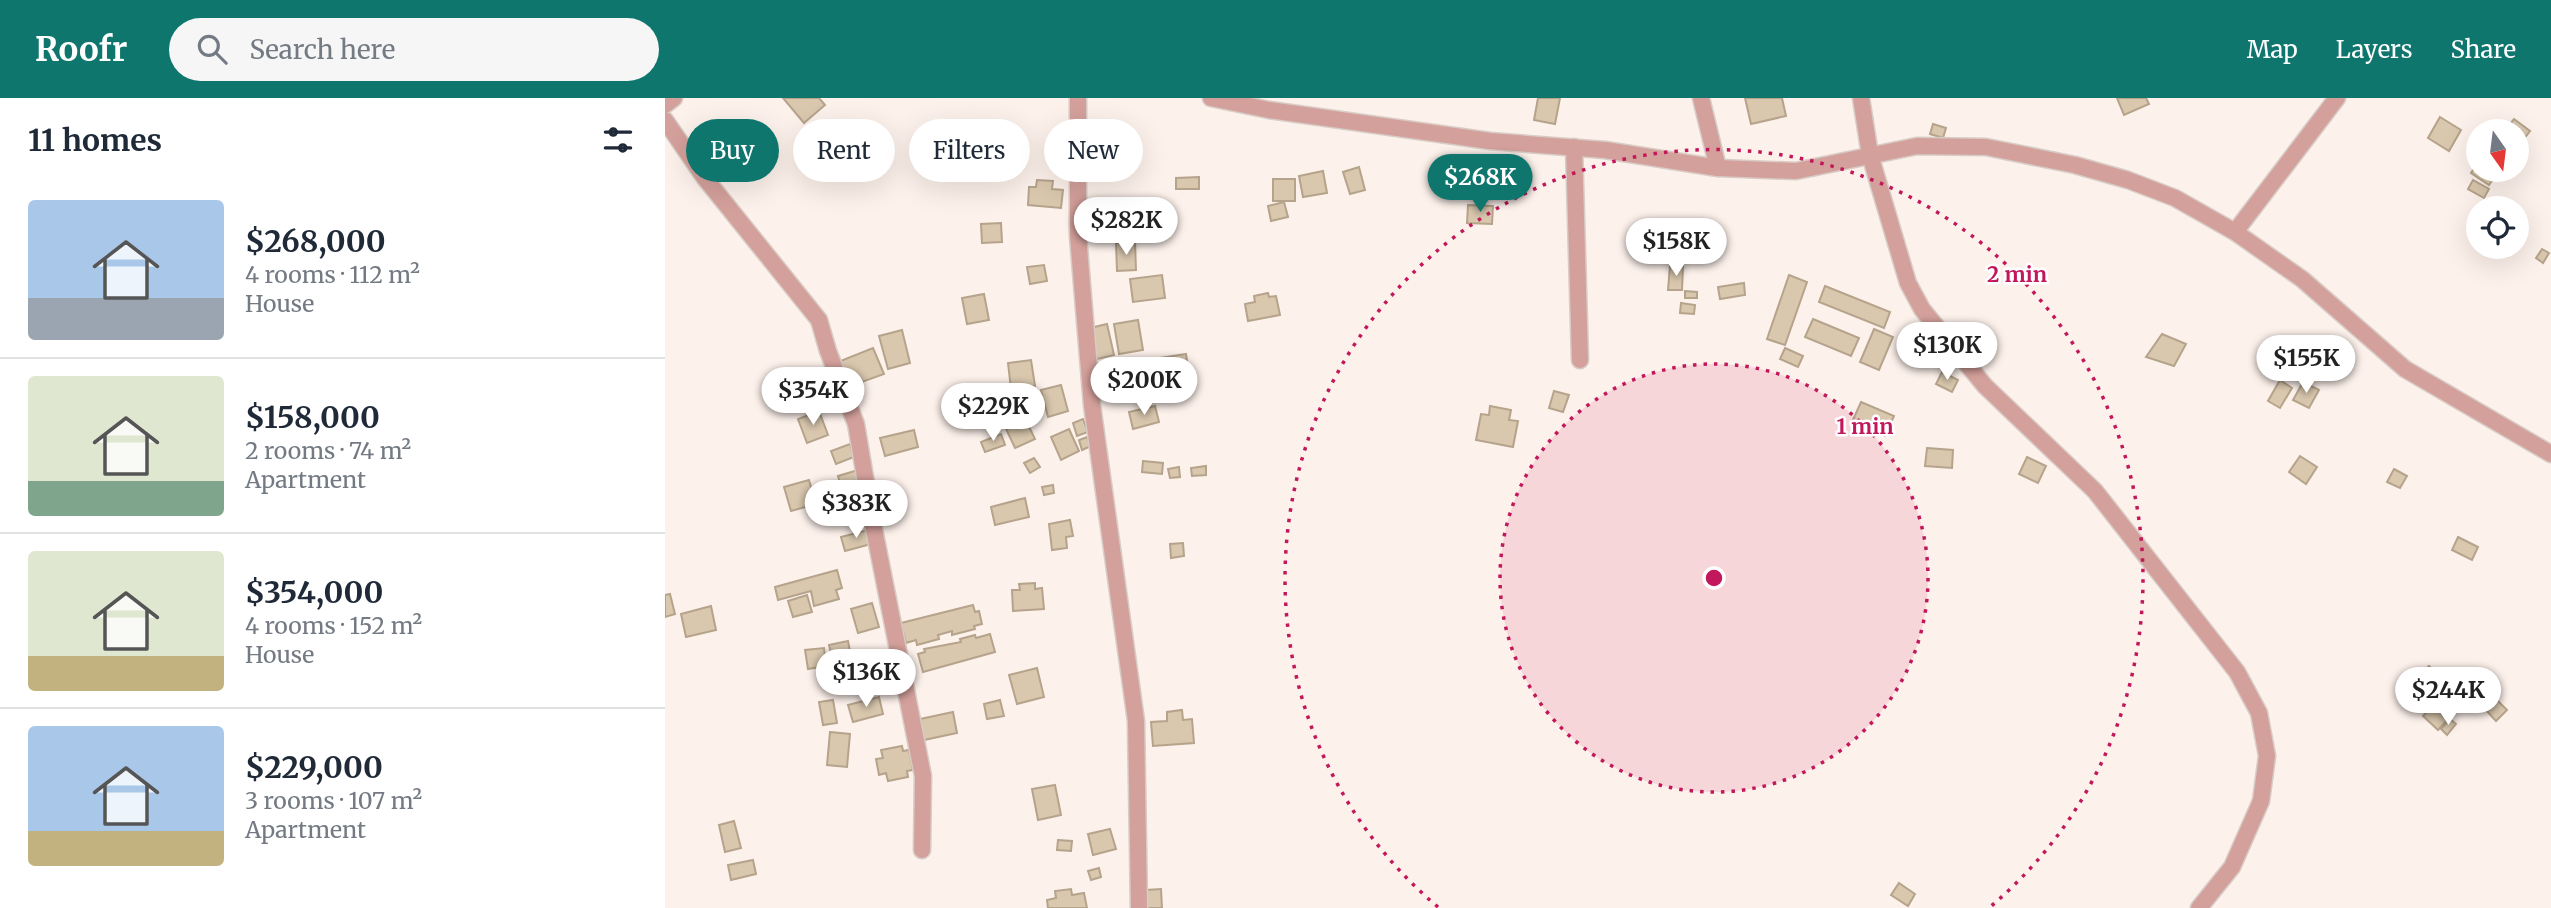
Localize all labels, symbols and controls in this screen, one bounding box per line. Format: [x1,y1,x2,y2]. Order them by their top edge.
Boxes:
search box [169,18,659,81]
text: Roofr [35,29,127,70]
icon: search [193,30,231,68]
text: Search here [249,33,395,66]
text: Map [2247,34,2298,65]
text: Layers [2336,34,2412,65]
text: Share [2450,34,2516,65]
chip: Buy [686,119,779,182]
chip: Rent [793,119,895,182]
chip: Filters [909,119,1030,182]
chip: New [1044,119,1143,182]
north arrow [2466,119,2529,182]
map controls [2466,119,2529,259]
text: 11 homes [28,121,162,159]
icon: filters [599,121,637,159]
pin: $268K [1431,155,1529,214]
text: $268K [1444,162,1516,191]
button: locate [2466,196,2529,259]
pin: $282K [1077,198,1175,257]
text: $282K [1090,205,1162,234]
pin: $158K [1627,218,1725,278]
text: $268,000 [245,222,386,260]
text: $158K [1642,226,1710,255]
icon: home [84,228,168,312]
text: 4 rooms · 112 m² [245,260,420,289]
text: 2 min [1987,261,2047,288]
text: House [245,289,314,318]
pin: $130K [1898,322,1996,382]
text: $130K [1912,330,1982,359]
pin: $155K [2257,336,2355,395]
text: $155K [2272,343,2340,372]
pin: $200K [1095,358,1193,417]
text: $200K [1106,365,1182,394]
pin: $354K [764,368,862,427]
text: $354K [777,375,849,404]
pin: $229K [944,384,1042,443]
text: $229K [957,391,1029,420]
text: $158,000 [245,398,380,436]
icon: home [84,404,168,488]
text: 1 min [1836,413,1894,440]
text: 2 rooms · 74 m² [245,436,411,465]
text: Apartment [245,465,366,494]
pin: $383K [807,480,905,540]
text: $383K [821,488,891,517]
centre of rings [1702,566,1726,590]
text: $354,000 [245,573,383,611]
icon: home [84,579,168,663]
text: 4 rooms · 152 m² [245,611,422,640]
text: House [245,640,314,669]
pin: $136K [817,650,915,709]
text: $136K [832,657,900,686]
pin: $244K [2399,668,2497,727]
text: $244K [2411,675,2485,704]
text: $229,000 [245,748,383,786]
icon: home [84,754,168,838]
text: 3 rooms · 107 m² [245,786,422,815]
text: Apartment [245,815,366,844]

